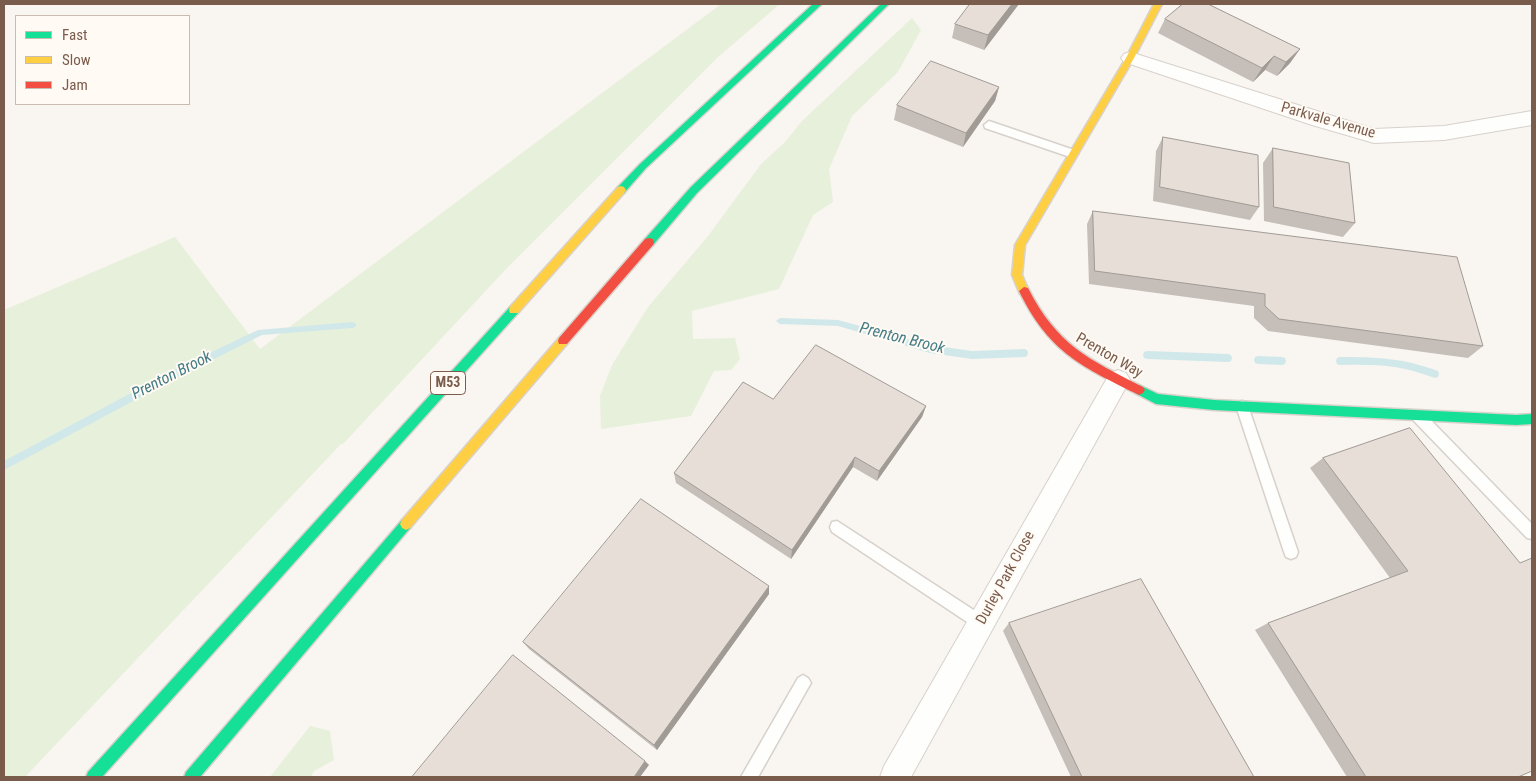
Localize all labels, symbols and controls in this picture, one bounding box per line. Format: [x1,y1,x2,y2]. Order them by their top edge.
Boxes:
legend [15,15,190,105]
text: Fast [62,26,87,44]
text: Slow [62,51,91,69]
text: Jam [62,76,88,94]
street label: Parkvale Avenue [1279,99,1377,143]
water label: Prenton Brook [857,319,947,359]
street label: Prenton Way [1072,330,1146,382]
water label: Prenton Brook [129,348,215,404]
road number: M53 [430,372,466,394]
street label: Durley Park Close [973,528,1039,628]

